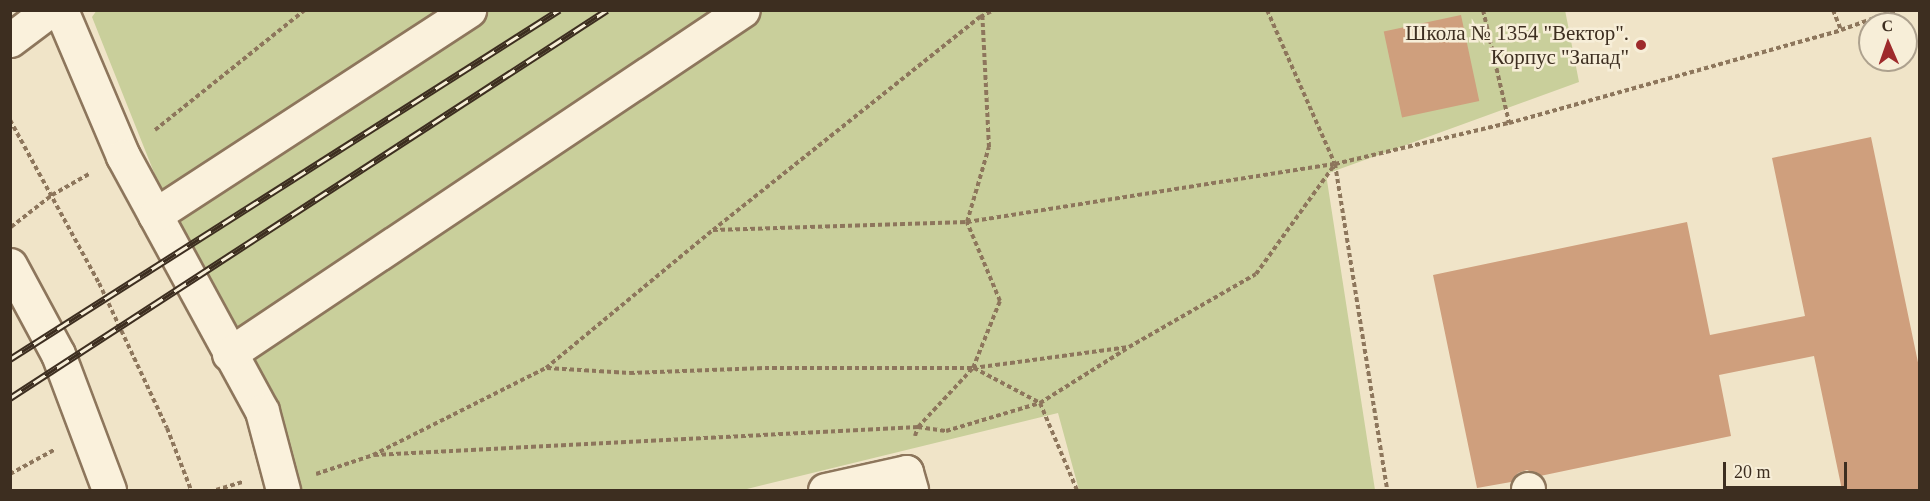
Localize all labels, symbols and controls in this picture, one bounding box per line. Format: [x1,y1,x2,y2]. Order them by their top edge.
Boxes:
north arrow [1858,12,1918,72]
text: С [1881,17,1893,34]
place label: Школа № 1354 "Вектор". Корпус "Запад" [1405,20,1629,70]
marker: Школа № 1354 "Вектор". Корпус "Запад" [1634,38,1648,52]
scale bar [1726,450,1850,488]
text: 20 m [1734,462,1771,482]

